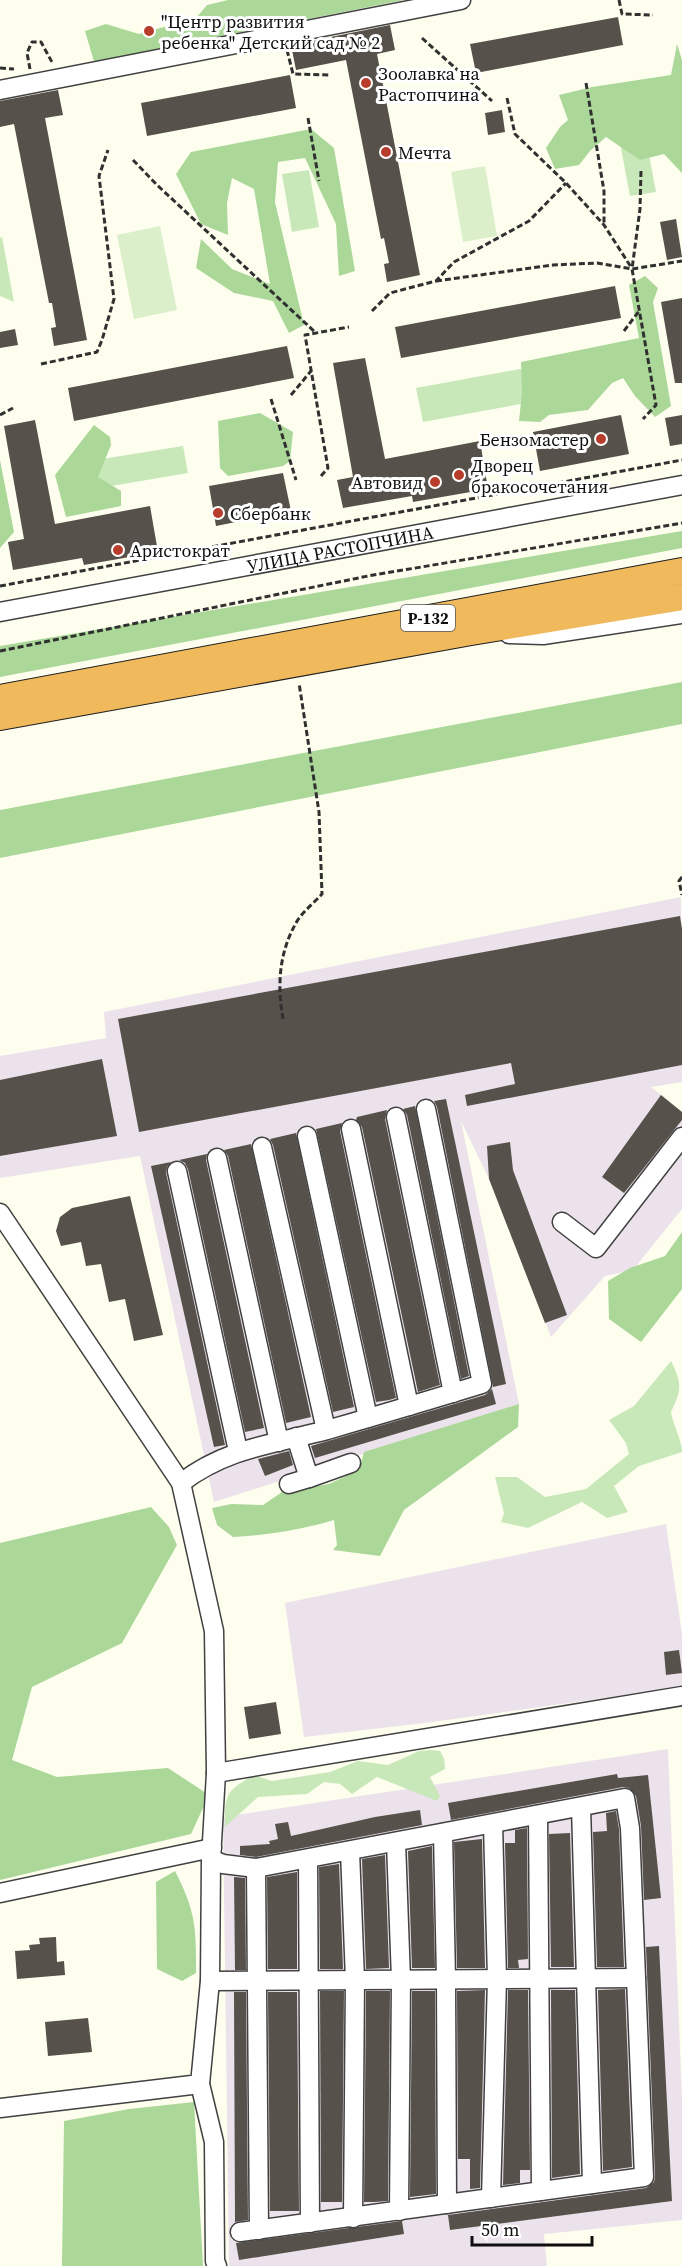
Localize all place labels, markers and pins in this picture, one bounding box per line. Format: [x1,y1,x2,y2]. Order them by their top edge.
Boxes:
place label: "Центр развития ребенка" Детский сад № 2 [161,9,380,55]
marker: "Центр развития ребенка" Детский сад № 2 [142,24,156,38]
place label: Зоолавка на Растопчина [378,61,481,107]
marker: Зоолавка на Растопчина [359,76,373,90]
place label: Мечта [398,140,452,165]
marker: Мечта [379,145,393,159]
place label: Бензомастер [479,427,589,452]
marker: Бензомастер [594,432,608,446]
place label: Дворец бракосочетания [471,453,608,499]
marker: Дворец бракосочетания [452,468,466,482]
place label: Автовид [351,470,423,495]
marker: Автовид [428,475,442,489]
place label: Сбербанк [230,501,311,526]
marker: Сбербанк [211,506,225,520]
place label: Аристократ [130,538,230,563]
marker: Аристократ [111,543,125,557]

